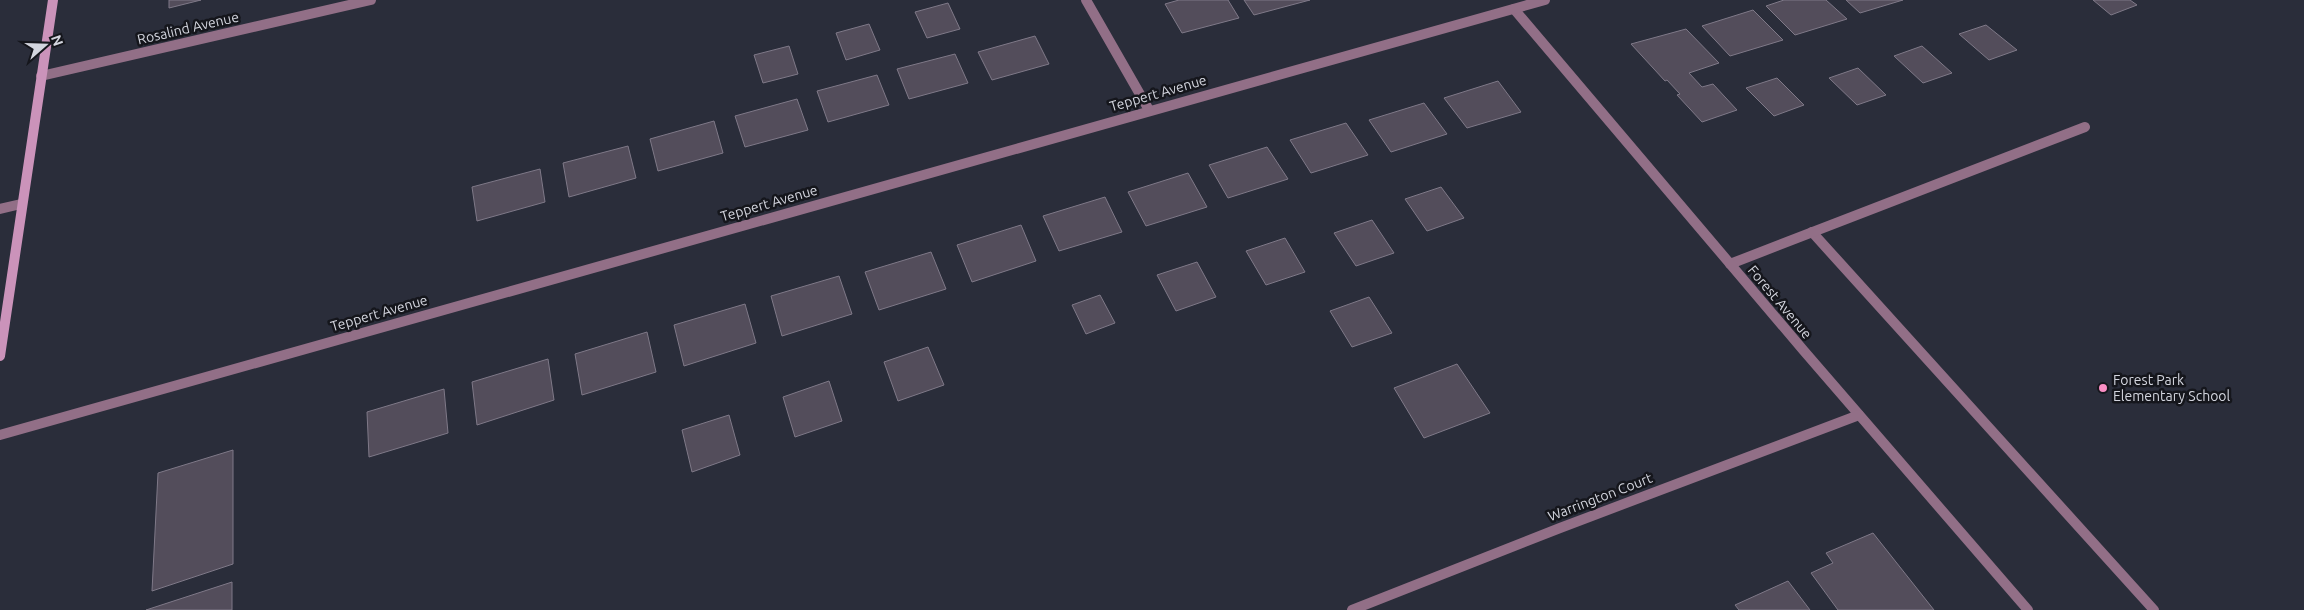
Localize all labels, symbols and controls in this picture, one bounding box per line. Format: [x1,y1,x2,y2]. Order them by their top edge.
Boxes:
street label: Rosalind Avenue [136,9,240,47]
north arrow [20,20,70,70]
text: N [48,33,67,48]
street label: Teppert Avenue [1108,72,1208,114]
street label: Teppert Avenue [719,182,819,224]
street label: Forest Avenue [1745,262,1815,342]
street label: Teppert Avenue [329,292,429,334]
place label: Forest Park Elementary School [2113,372,2231,404]
marker: Forest Park Elementary School [2097,382,2109,394]
street label: Warrington Court [1546,470,1655,524]

